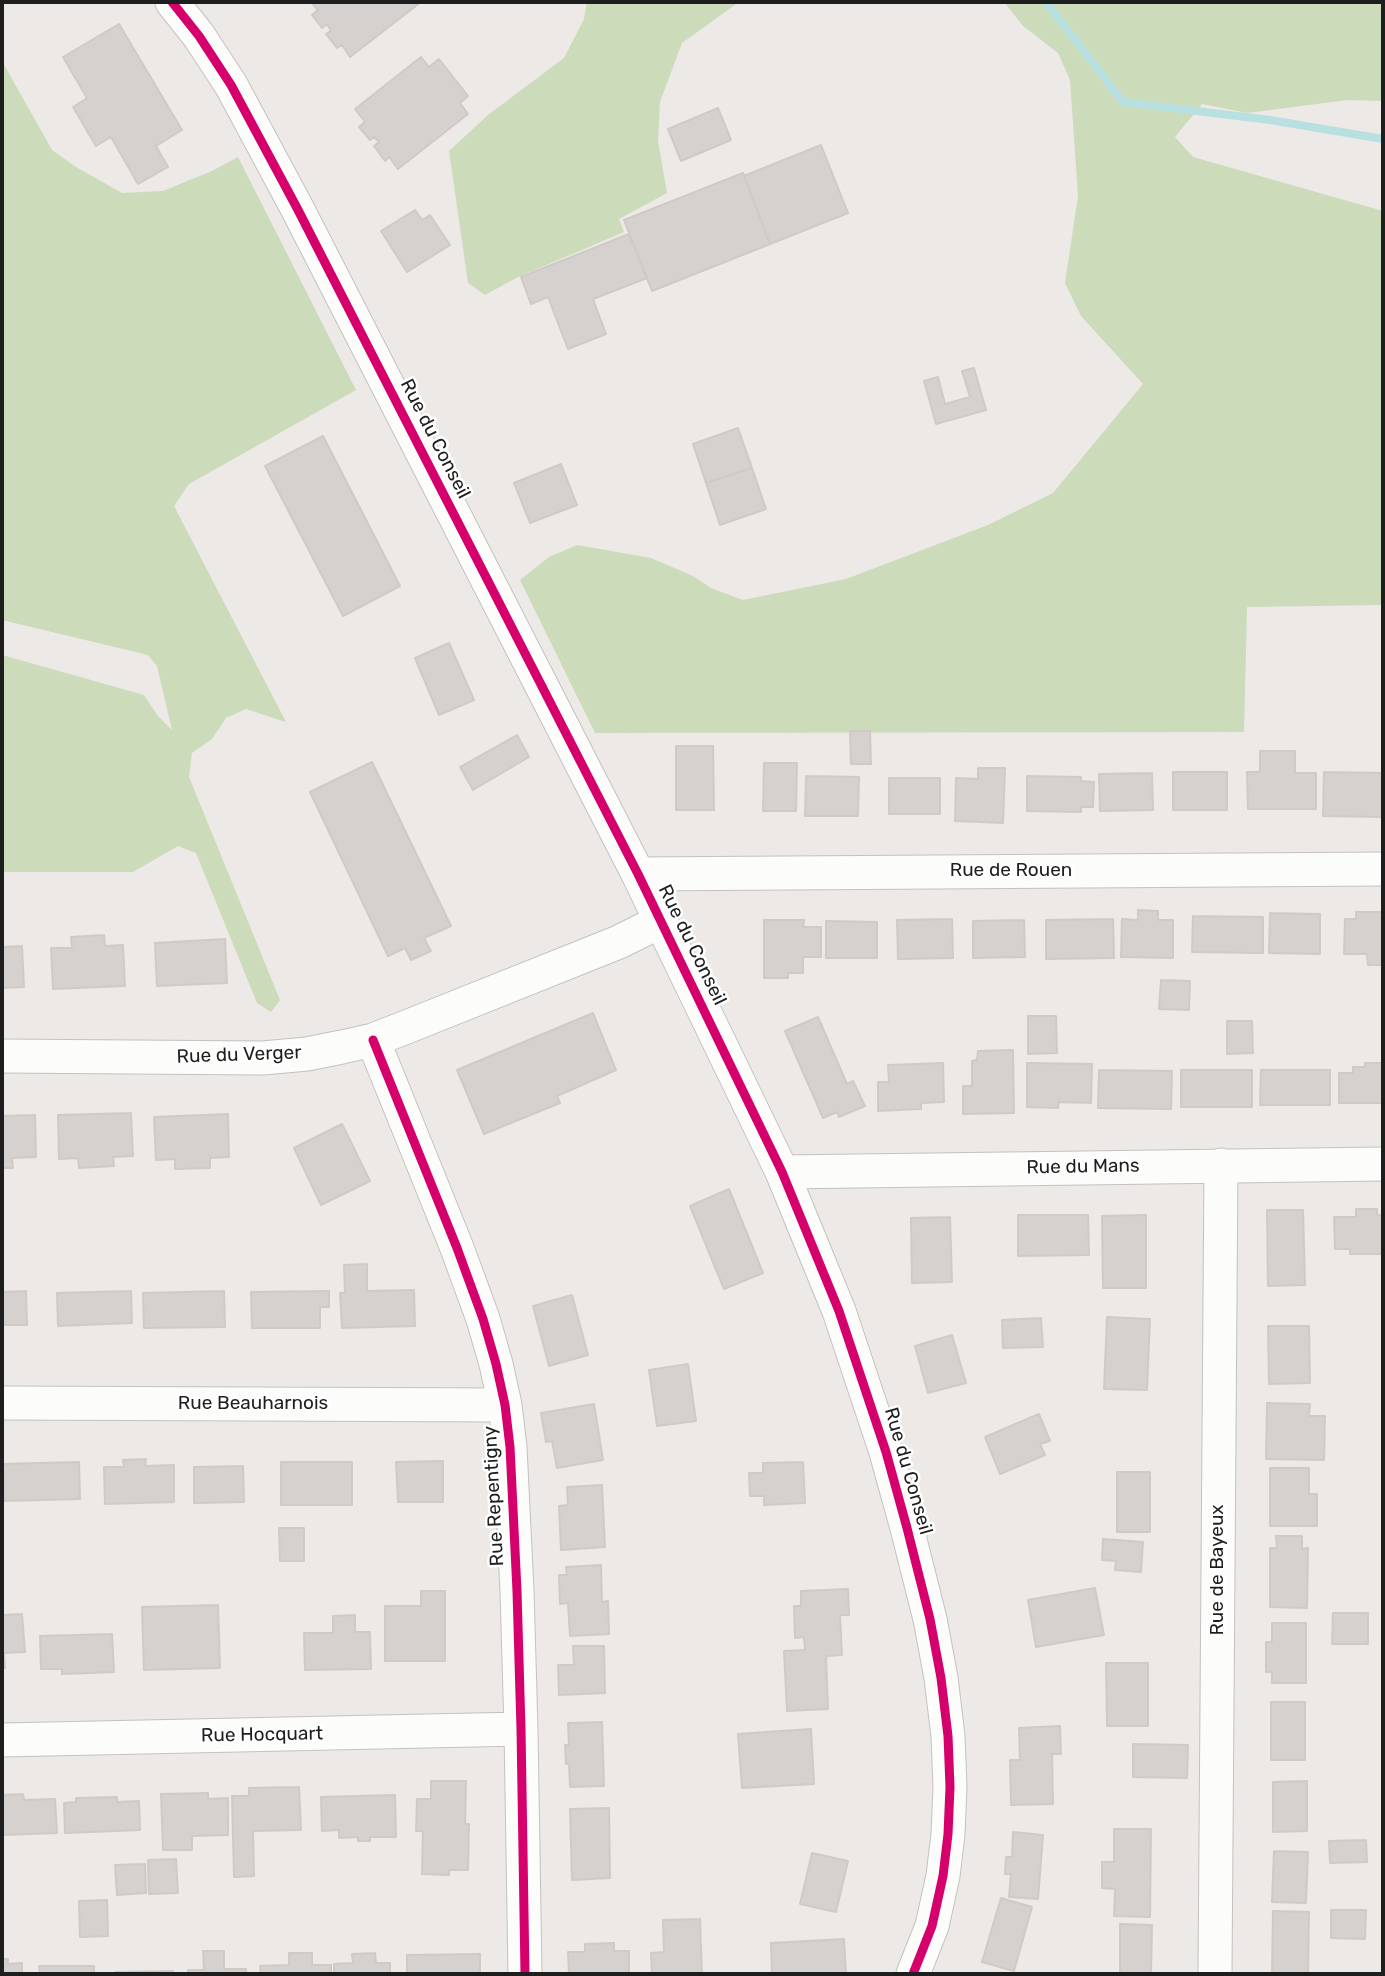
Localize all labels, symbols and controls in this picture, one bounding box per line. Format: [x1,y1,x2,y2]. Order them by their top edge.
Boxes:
street label: Rue du Conseil [395,375,475,503]
street label: Rue de Rouen [950,860,1072,882]
street label: Rue du Conseil [653,881,731,1009]
street label: Rue du Verger [176,1041,302,1069]
street label: Rue du Mans [1026,1155,1140,1179]
street label: Rue Beauharnois [178,1393,328,1415]
street label: Rue du Conseil [879,1405,937,1537]
street label: Rue Repentigny [479,1425,509,1567]
street label: Rue de Bayeux [1207,1504,1229,1636]
street label: Rue Hocquart [201,1723,323,1747]

